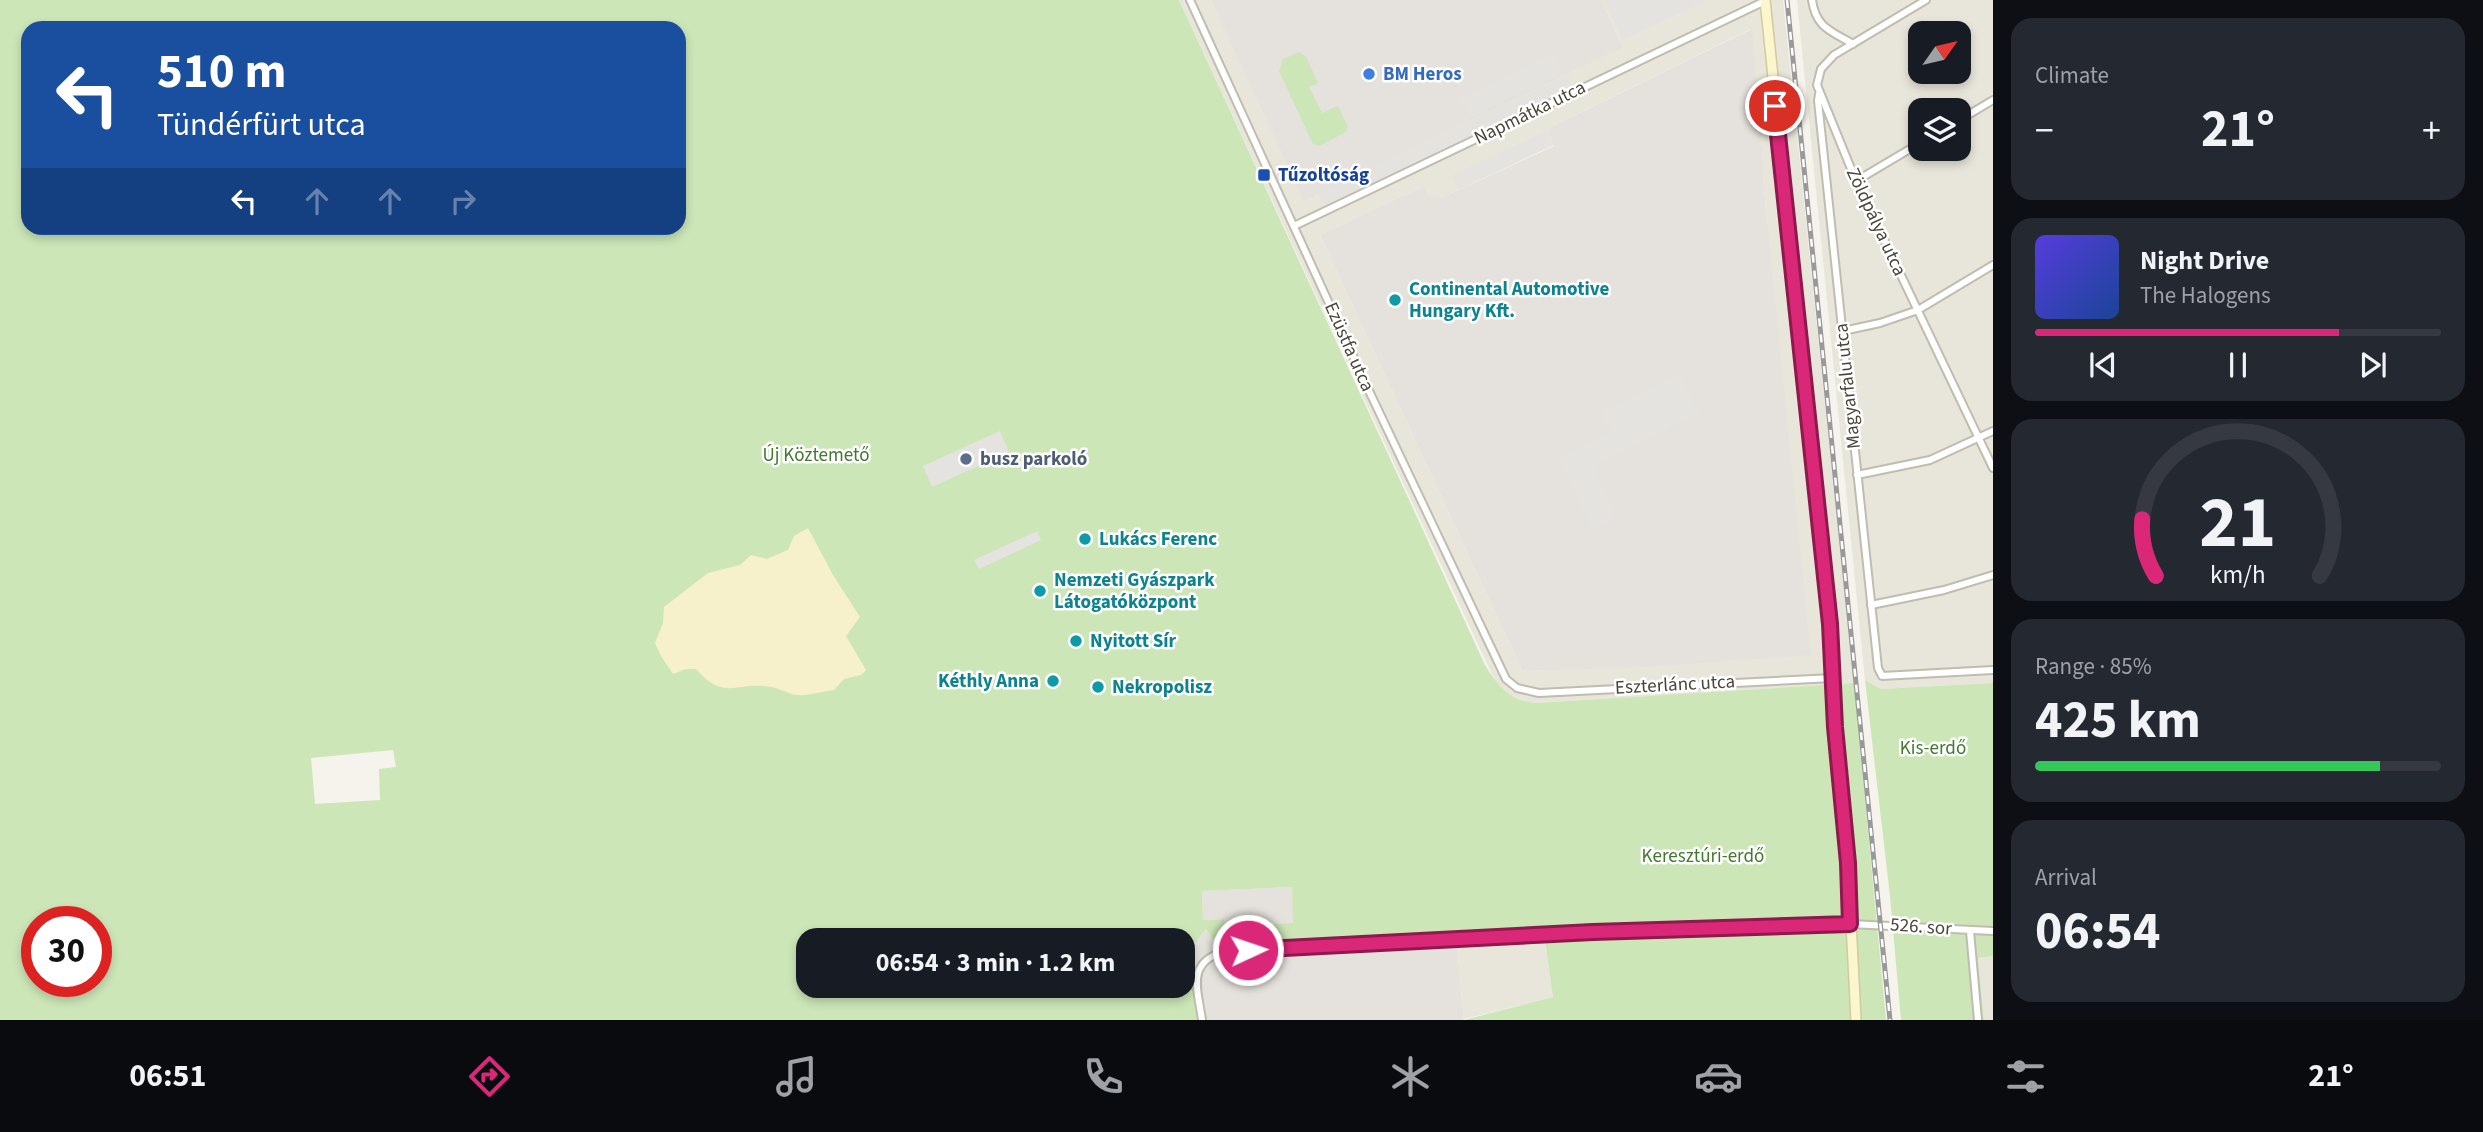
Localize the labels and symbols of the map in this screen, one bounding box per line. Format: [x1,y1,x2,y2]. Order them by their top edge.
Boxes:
north arrow [1908,21,1970,84]
place label: BM Heros [1383,61,1462,88]
marker: BM Heros [1361,66,1377,82]
street label: Napmátka utca [1470,74,1590,152]
pin [1745,76,1805,136]
place label: Tűzoltóság [1278,162,1369,189]
street label: Zöldpálya utca [1839,163,1913,281]
marker: Tűzoltóság [1256,167,1272,183]
place label: Continental Automotive Hungary Kft. [1409,276,1609,325]
marker: Continental Automotive Hungary Kft. [1387,292,1403,308]
street label: Ezüstfa utca [1317,298,1381,396]
street label: Magyarfalu utca [1828,322,1868,450]
park label: Új Köztemető [763,442,869,469]
place label: busz parkoló [980,446,1087,473]
marker: busz parkoló [958,451,974,467]
place label: Lukács Ferenc [1099,526,1217,553]
marker: Lukács Ferenc [1077,531,1093,547]
place label: Nemzeti Gyászpark Látogatóközpont [1054,567,1215,616]
marker: Nemzeti Gyászpark Látogatóközpont [1032,583,1048,599]
place label: Nyitott Sír [1090,628,1177,655]
marker: Nyitott Sír [1068,633,1084,649]
place label: Kéthly Anna [938,668,1039,695]
street label: Eszterlánc utca [1614,668,1736,702]
marker: Kéthly Anna [1045,673,1061,689]
place label: Nekropolisz [1112,674,1212,701]
marker: Nekropolisz [1090,679,1106,695]
park label: Kis-erdő [1900,735,1966,762]
park label: Keresztúri-erdő [1642,843,1764,870]
speed limit sign: 30 [21,906,112,997]
street label: 526. sor [1889,911,1953,943]
position arrow [1211,913,1285,987]

